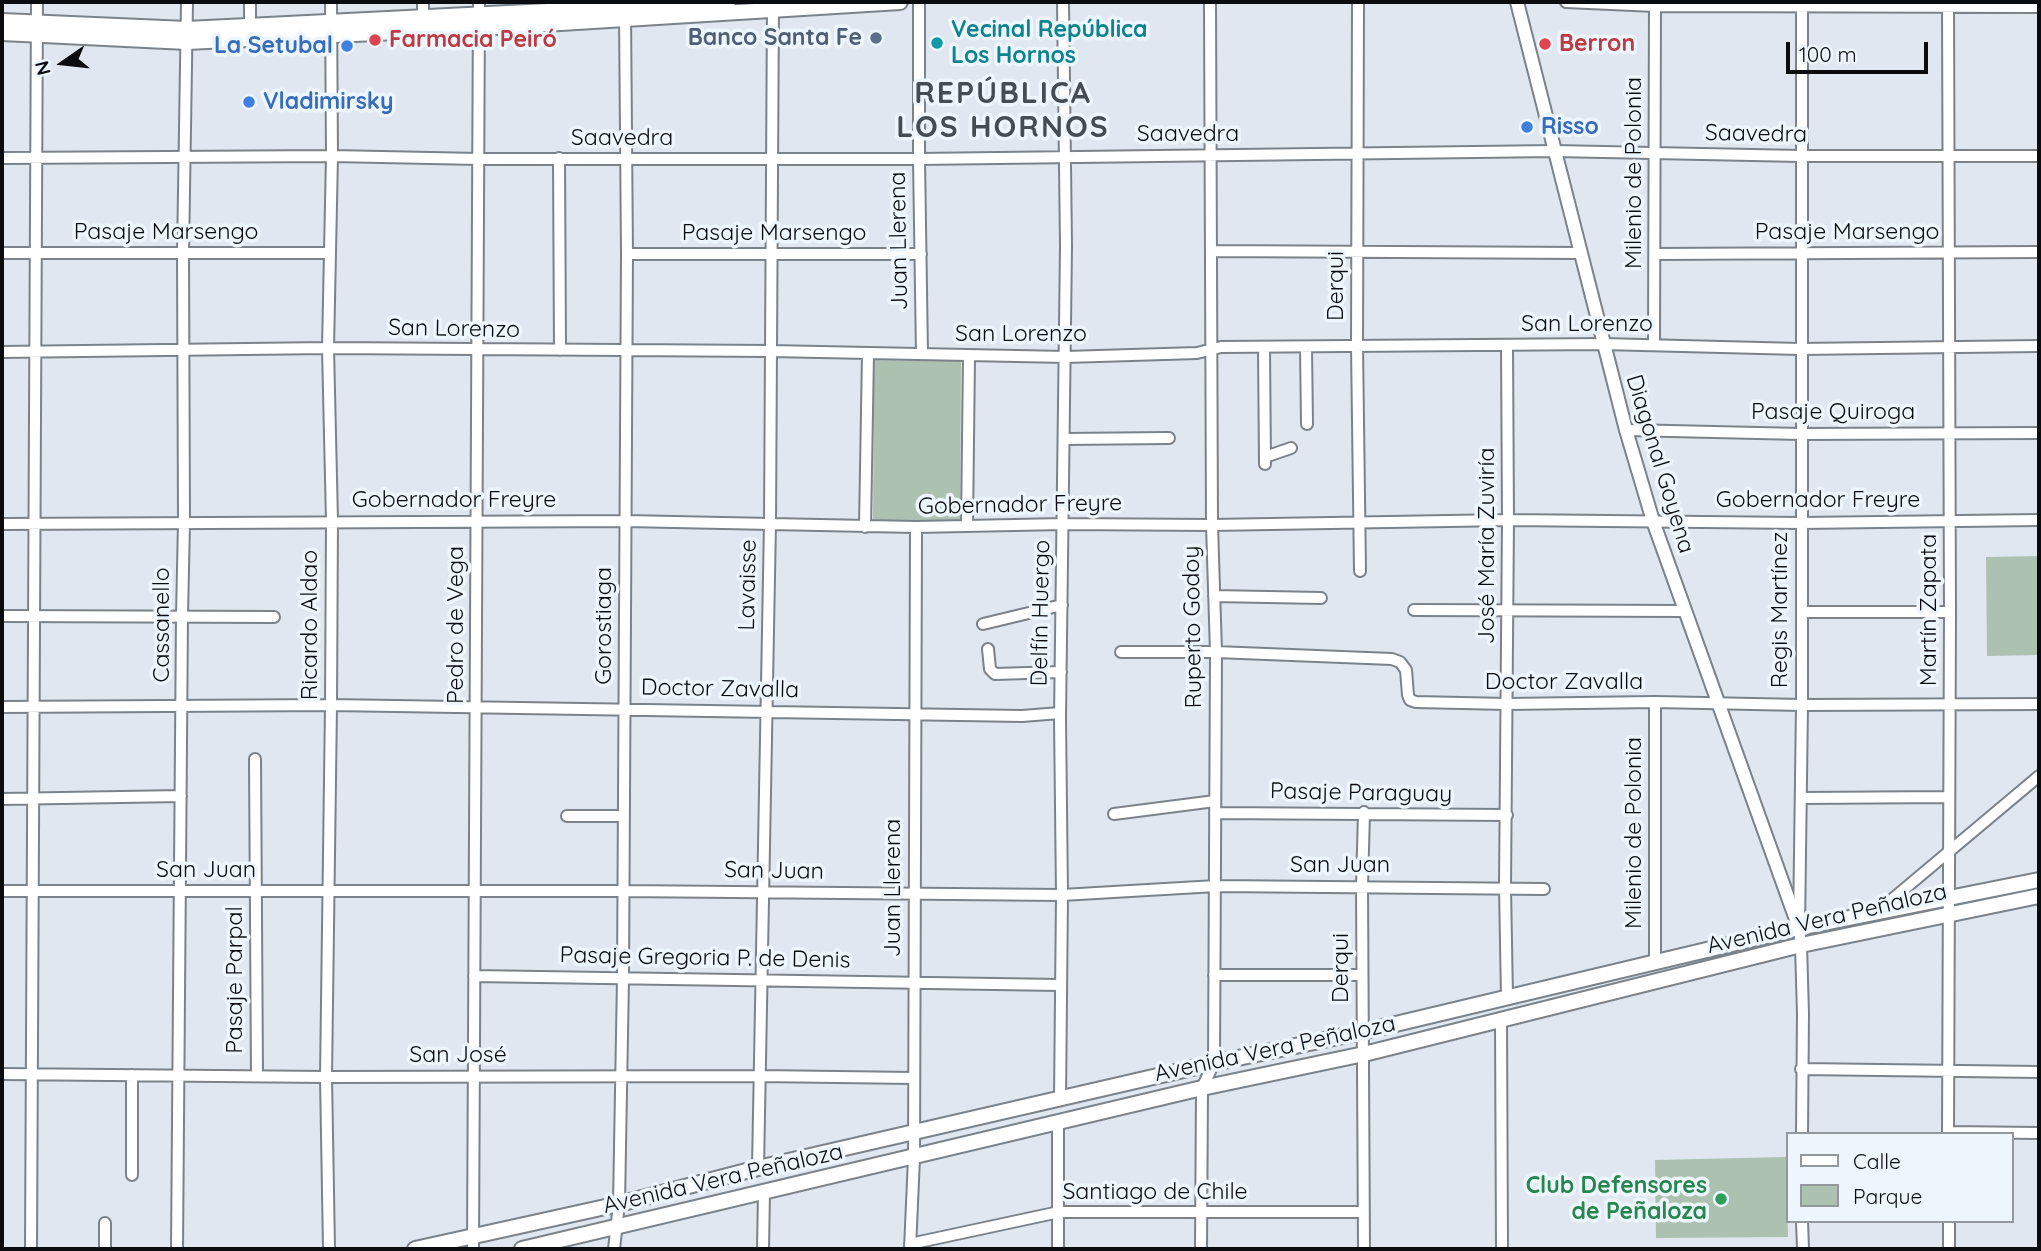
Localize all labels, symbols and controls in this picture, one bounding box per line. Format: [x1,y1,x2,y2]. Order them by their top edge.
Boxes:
place label: Vecinal República Los Hornos [951,16,1148,70]
place label: Banco Santa Fe [688,24,862,52]
place label: Farmacia Peiró [389,26,557,54]
north arrow [28,28,98,98]
scale bar [1789,28,1931,72]
marker: Banco Santa Fe [868,30,884,46]
place label: Berron [1559,30,1635,58]
place label: La Setubal [214,32,333,60]
marker: Farmacia Peiró [367,32,383,48]
marker: Vecinal República Los Hornos [929,35,945,51]
marker: Berron [1537,36,1553,52]
marker: La Setubal [339,38,355,54]
text: 100 m [1799,41,1857,67]
text: N [29,58,56,78]
district label: REPÚBLICA LOS HORNOS [898,76,1108,146]
street label: Milenio de Polonia [1620,77,1648,269]
place label: Vladimirsky [263,88,393,116]
marker: Vladimirsky [241,94,257,110]
place label: Risso [1541,113,1599,141]
marker: Risso [1519,119,1535,135]
street label: Saavedra [1705,119,1807,149]
street label: Saavedra [1137,120,1239,148]
street label: Saavedra [571,124,673,152]
street label: Juan Llerena [884,171,914,311]
street label: Pasaje Marsengo [74,218,258,246]
street label: Pasaje Marsengo [1755,218,1939,246]
street label: Pasaje Marsengo [682,219,866,247]
street label: Derqui [1322,251,1350,321]
street label: San Lorenzo [1521,310,1653,338]
street label: San Lorenzo [388,314,520,344]
street label: San Lorenzo [955,320,1087,348]
street label: Diagonal Goyena [1620,371,1700,557]
street label: Pasaje Quiroga [1751,398,1915,426]
street label: José María Zuviría [1473,448,1501,644]
street label: Gobernador Freyre [352,486,556,514]
street label: Gobernador Freyre [1716,486,1920,514]
street label: Gobernador Freyre [918,489,1122,521]
street label: Regis Martínez [1766,532,1794,688]
street label: Martín Zapata [1915,534,1943,686]
street label: Lavaisse [733,539,763,631]
street label: Delfín Huergo [1026,539,1056,687]
street label: Ruperto Godoy [1178,545,1208,709]
street label: Pedro de Vega [442,546,470,704]
street label: Ricardo Aldao [296,550,324,700]
street label: Cassanello [148,567,176,683]
street label: Gorostiaga [590,567,618,685]
street label: Doctor Zavalla [1485,668,1643,696]
street label: Doctor Zavalla [641,674,799,704]
street label: Milenio de Polonia [1620,737,1648,929]
street label: Pasaje Paraguay [1270,778,1452,808]
street label: Juan Llerena [879,819,907,957]
street label: San Juan [1290,851,1390,879]
street label: San Juan [156,856,256,884]
street label: San Juan [724,856,824,886]
street label: Avenida Vera Peñaloza [1704,878,1950,960]
street label: Pasaje Parpal [221,906,249,1054]
street label: Derqui [1327,933,1355,1003]
street label: Pasaje Gregoria P. de Denis [559,942,851,974]
street label: Avenida Vera Peñaloza [1152,1010,1398,1088]
street label: San José [409,1041,507,1069]
legend [1786,1132,2013,1223]
street label: Avenida Vera Peñaloza [600,1138,846,1220]
text: Calle [1853,1148,1901,1174]
place label: Club Defensores de Peñaloza [1526,1172,1707,1226]
street label: Santiago de Chile [1062,1178,1248,1206]
text: Parque [1853,1183,1922,1209]
marker: Club Defensores de Peñaloza [1713,1191,1729,1207]

